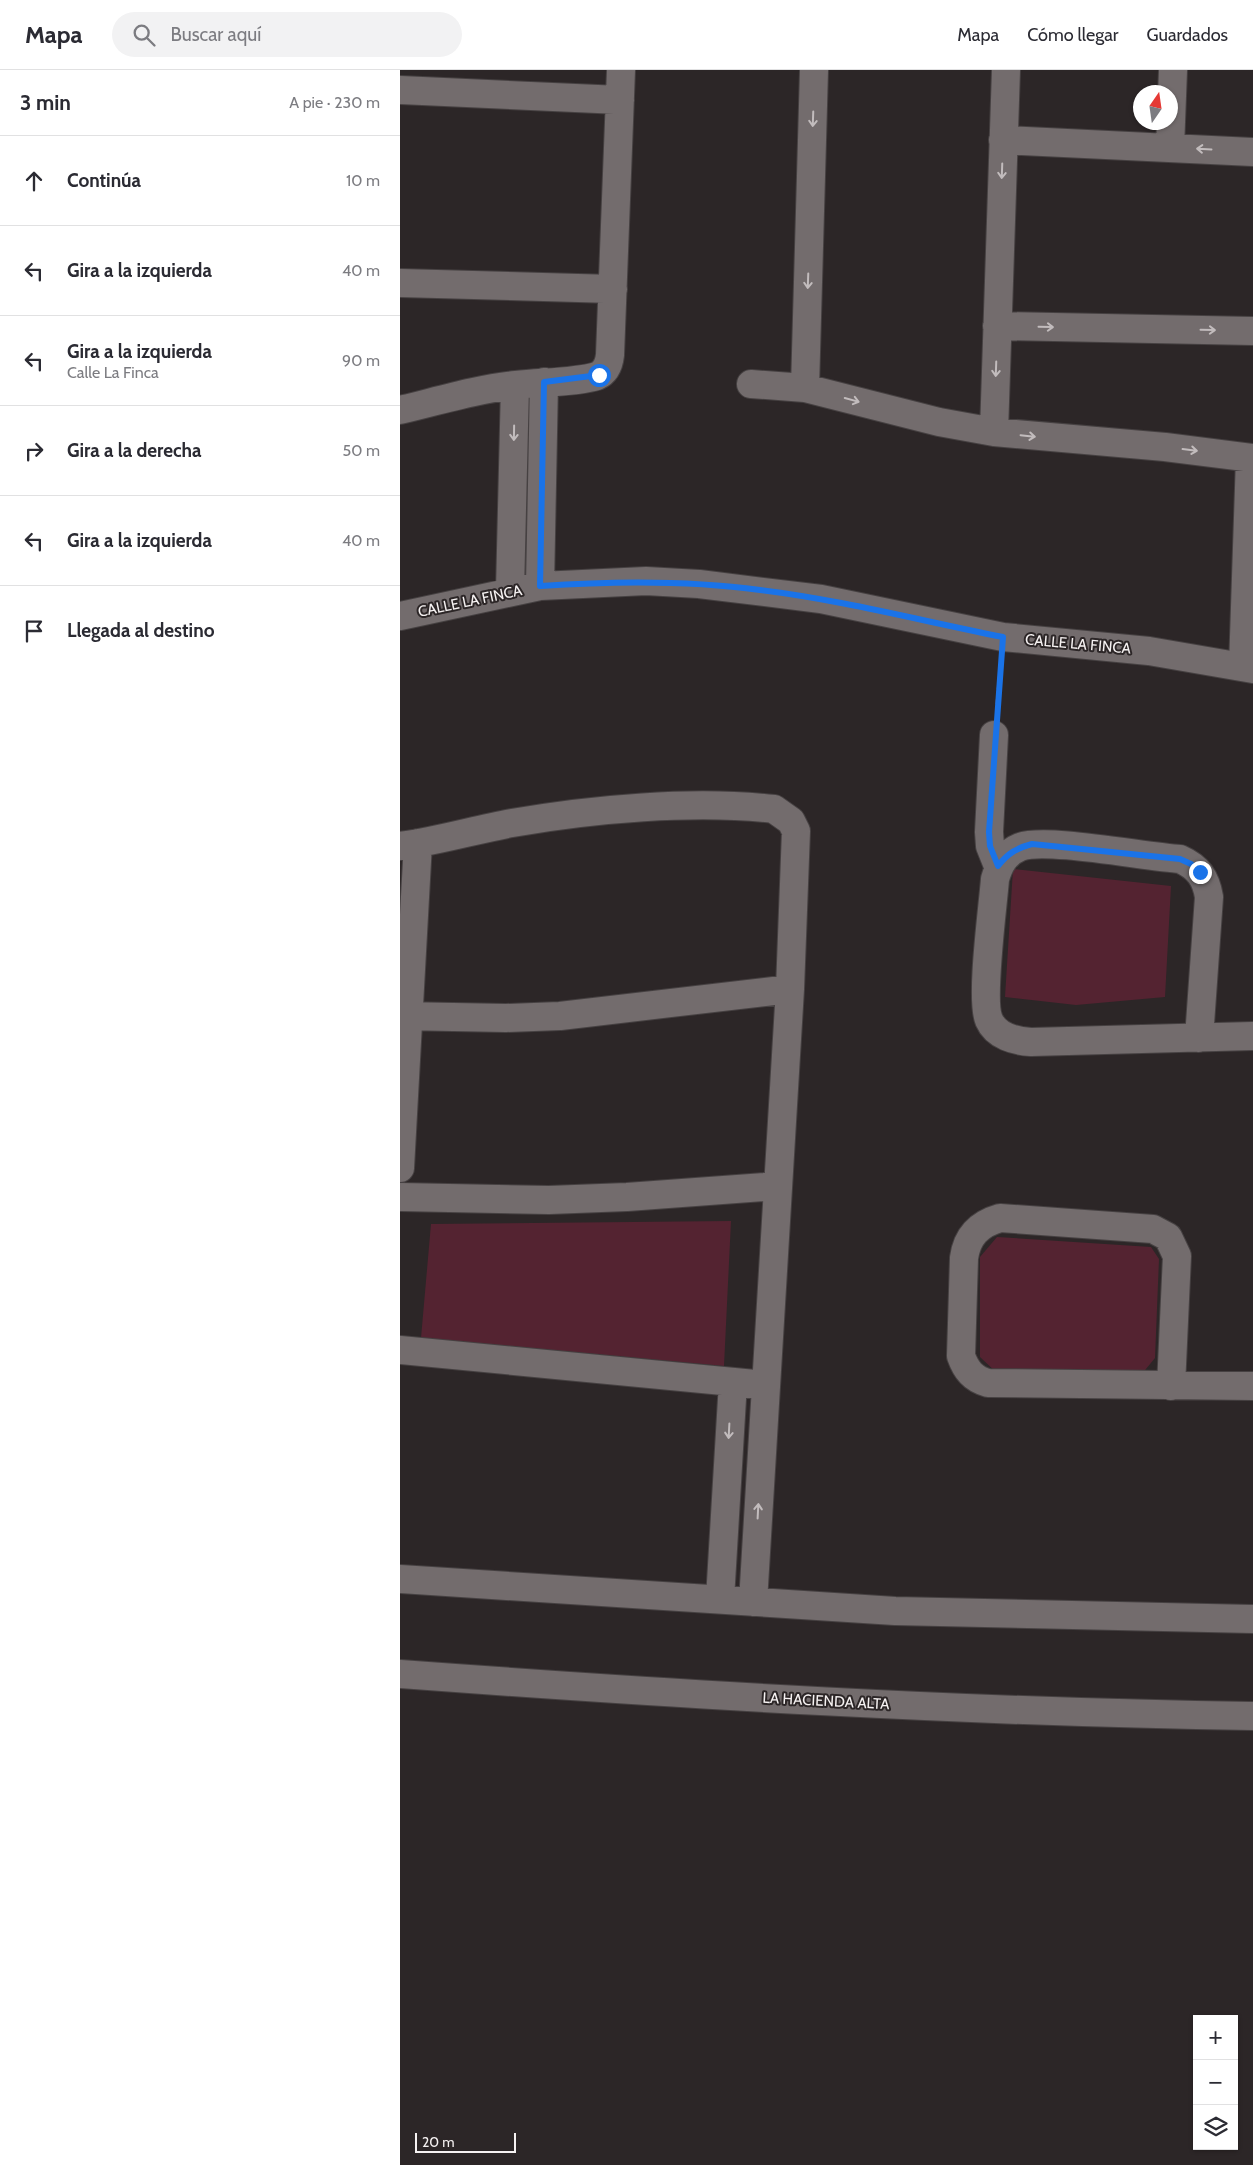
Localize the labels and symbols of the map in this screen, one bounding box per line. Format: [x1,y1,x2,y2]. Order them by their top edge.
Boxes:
north arrow [1133,85,1178,130]
one-way arrow [808,110,818,126]
one-way arrow [1197,145,1213,154]
one-way arrow [998,163,1007,179]
one-way arrow [803,272,813,289]
one-way arrow [1037,322,1053,332]
one-way arrow [1200,326,1216,335]
one-way arrow [991,360,1000,376]
route start [588,364,611,387]
one-way arrow [844,396,860,405]
one-way arrow [509,425,519,441]
one-way arrow [1020,431,1036,441]
one-way arrow [1182,445,1198,455]
street label: CALLE LA FINCA [416,581,524,621]
street label: CALLE LA FINCA [1024,630,1132,658]
route end [1189,861,1212,884]
one-way arrow [725,1422,734,1438]
one-way arrow [753,1503,762,1519]
street label: LA HACIENDA ALTA [762,1689,891,1713]
scale bar [415,2130,516,2153]

